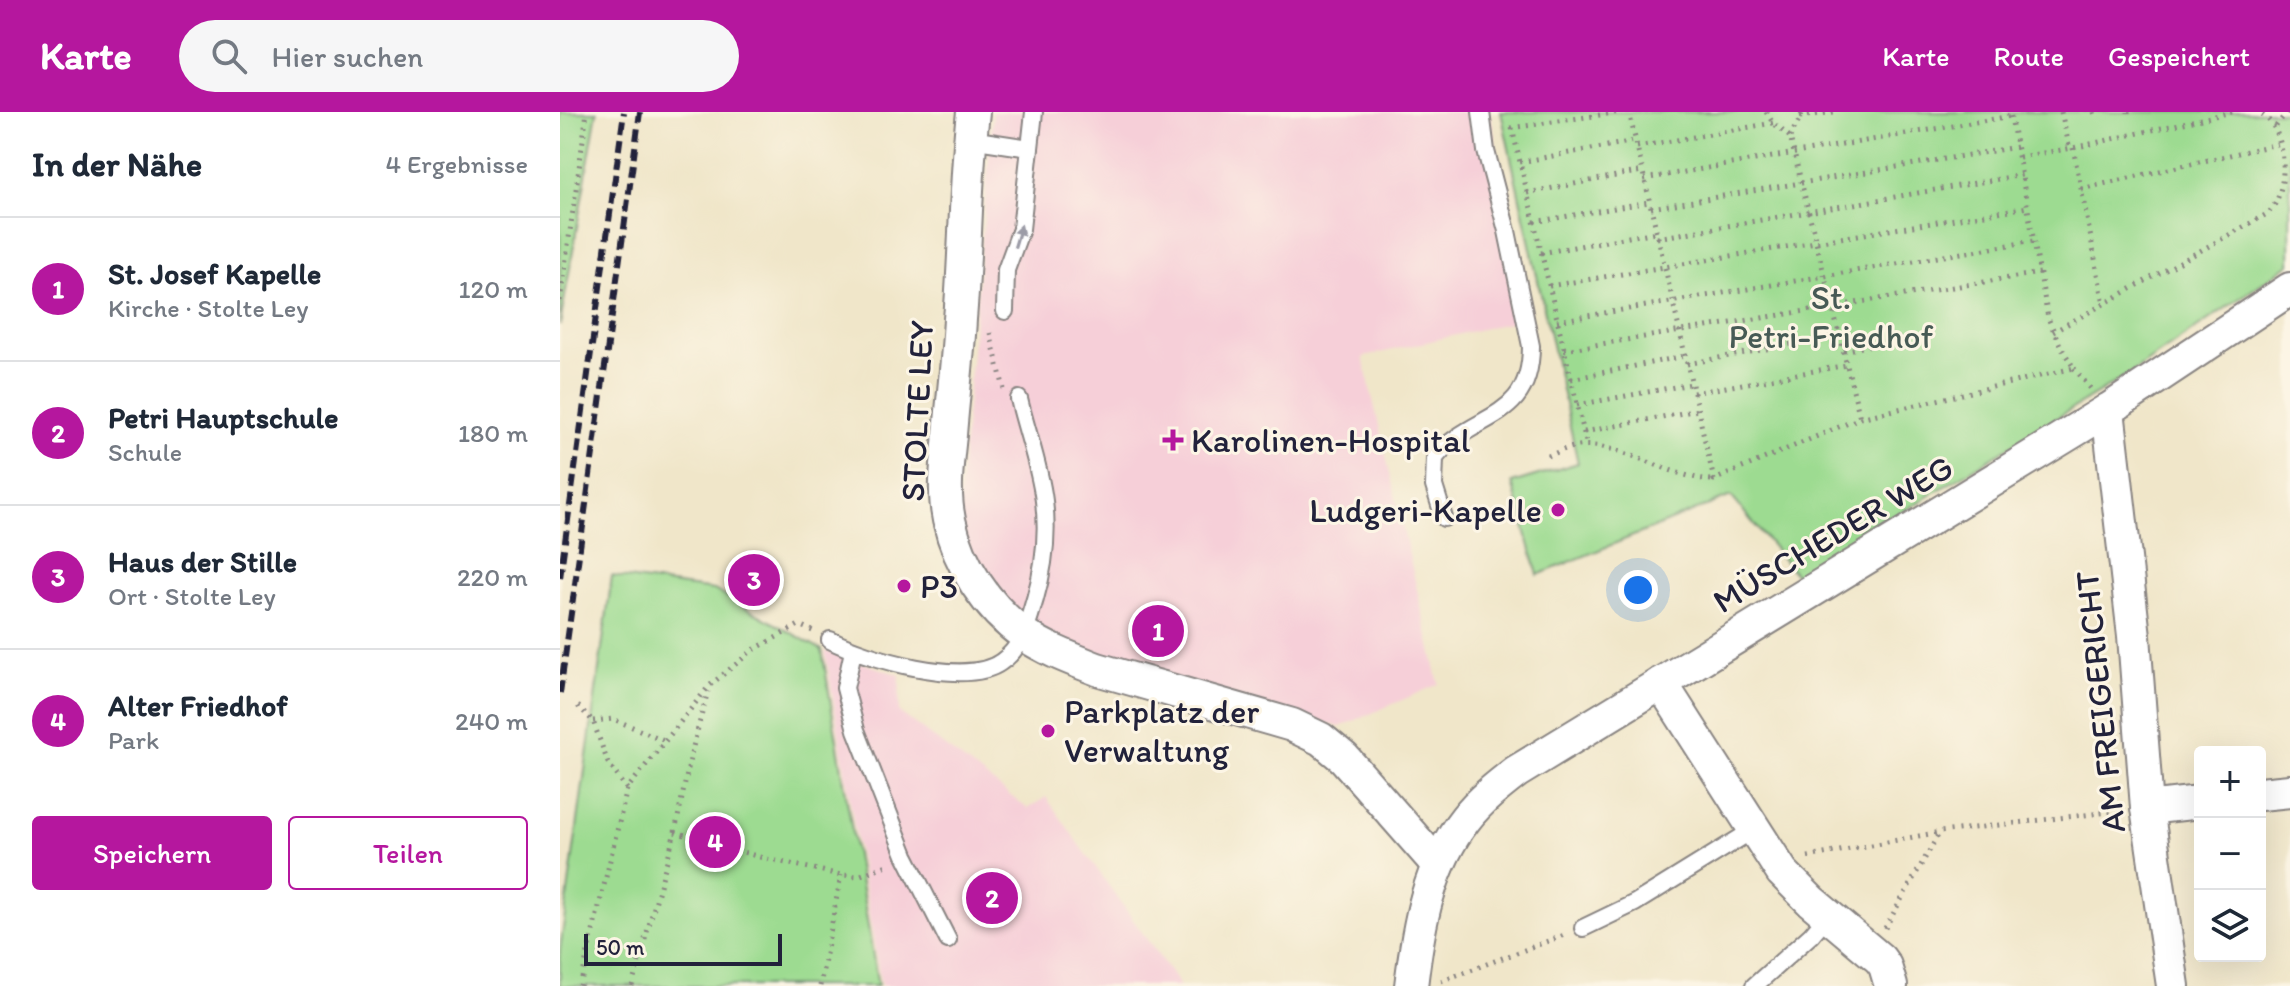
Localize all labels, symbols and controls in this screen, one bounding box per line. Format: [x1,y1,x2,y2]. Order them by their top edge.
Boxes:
search box [179,20,739,92]
text: Karte [40,33,131,79]
icon: search [207,34,251,78]
text: Hier suchen [271,38,423,75]
text: Karte [1882,39,1950,73]
text: Route [1994,39,2064,73]
text: Gespeichert [2108,39,2250,73]
text: In der Nähe [32,144,202,185]
text: 4 Ergebnisse [386,148,528,180]
one-way arrow [1012,224,1025,248]
text: St. Josef Kapelle [108,255,321,292]
text: 1 [52,273,64,305]
text: 120 m [459,273,528,305]
park label: St. Petri-Friedhof [1729,277,1934,357]
text: Kirche · Stolte Ley [108,292,308,324]
street label: STOLTE LEY [892,319,942,503]
text: Petri Hauptschule [108,399,339,436]
text: 2 [51,417,65,449]
text: 180 m [458,417,528,449]
place label: Karolinen-Hospital [1191,420,1471,461]
marker: Karolinen-Hospital [1162,429,1184,451]
text: Schule [108,436,182,468]
street label: MÜSCHEDER WEG [1705,446,1961,622]
place label: Ludgeri-Kapelle [1309,490,1542,531]
marker: Ludgeri-Kapelle [1549,501,1567,519]
text: Haus der Stille [108,543,297,580]
pin: 3 [728,550,780,610]
text: 3 [51,561,65,593]
text: 220 m [457,561,528,593]
place label: P3 [920,566,958,607]
street label: AM FREIGERICHT [2066,569,2134,835]
your location [1618,570,1658,610]
marker: P3 [895,577,913,595]
text: Ort · Stolte Ley [108,580,276,612]
pin: 1 [1132,601,1184,661]
text: Alter Friedhof [108,687,288,724]
place label: Parkplatz der Verwaltung [1064,691,1260,771]
text: 4 [50,705,66,737]
text: 240 m [455,705,528,737]
marker: Parkplatz der Verwaltung [1039,722,1057,740]
text: Park [108,724,159,756]
map controls [2194,746,2266,962]
button: + [2194,746,2266,818]
pin: 4 [689,812,741,872]
button: Speichern [32,816,272,890]
button: Teilen [288,816,528,890]
button: − [2194,818,2266,890]
pin: 2 [966,868,1018,928]
button: layers [2194,890,2266,962]
scale bar [584,930,782,966]
text: 50 m [596,934,645,961]

